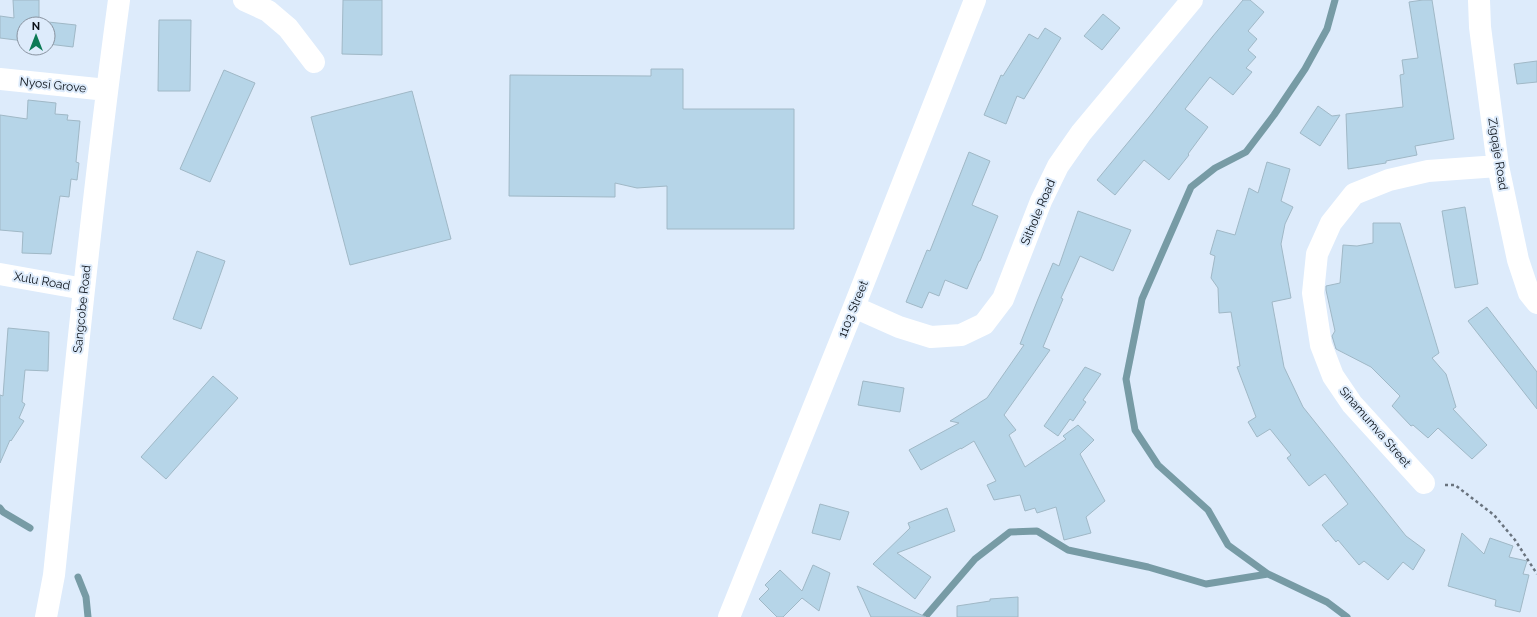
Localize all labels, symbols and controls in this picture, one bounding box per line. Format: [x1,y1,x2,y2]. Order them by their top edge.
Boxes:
north arrow [16,16,56,56]
text: N [32,20,40,33]
street label: Nyosi Grove [19,75,87,95]
street label: Zigqaje Road [1485,117,1511,191]
street label: Sithole Road [1018,177,1058,247]
street label: Sangcobe Road [70,264,94,354]
street label: Xulu Road [13,269,71,293]
street label: 1103 Street [835,278,871,340]
street label: Sinamumva Street [1336,384,1414,470]

